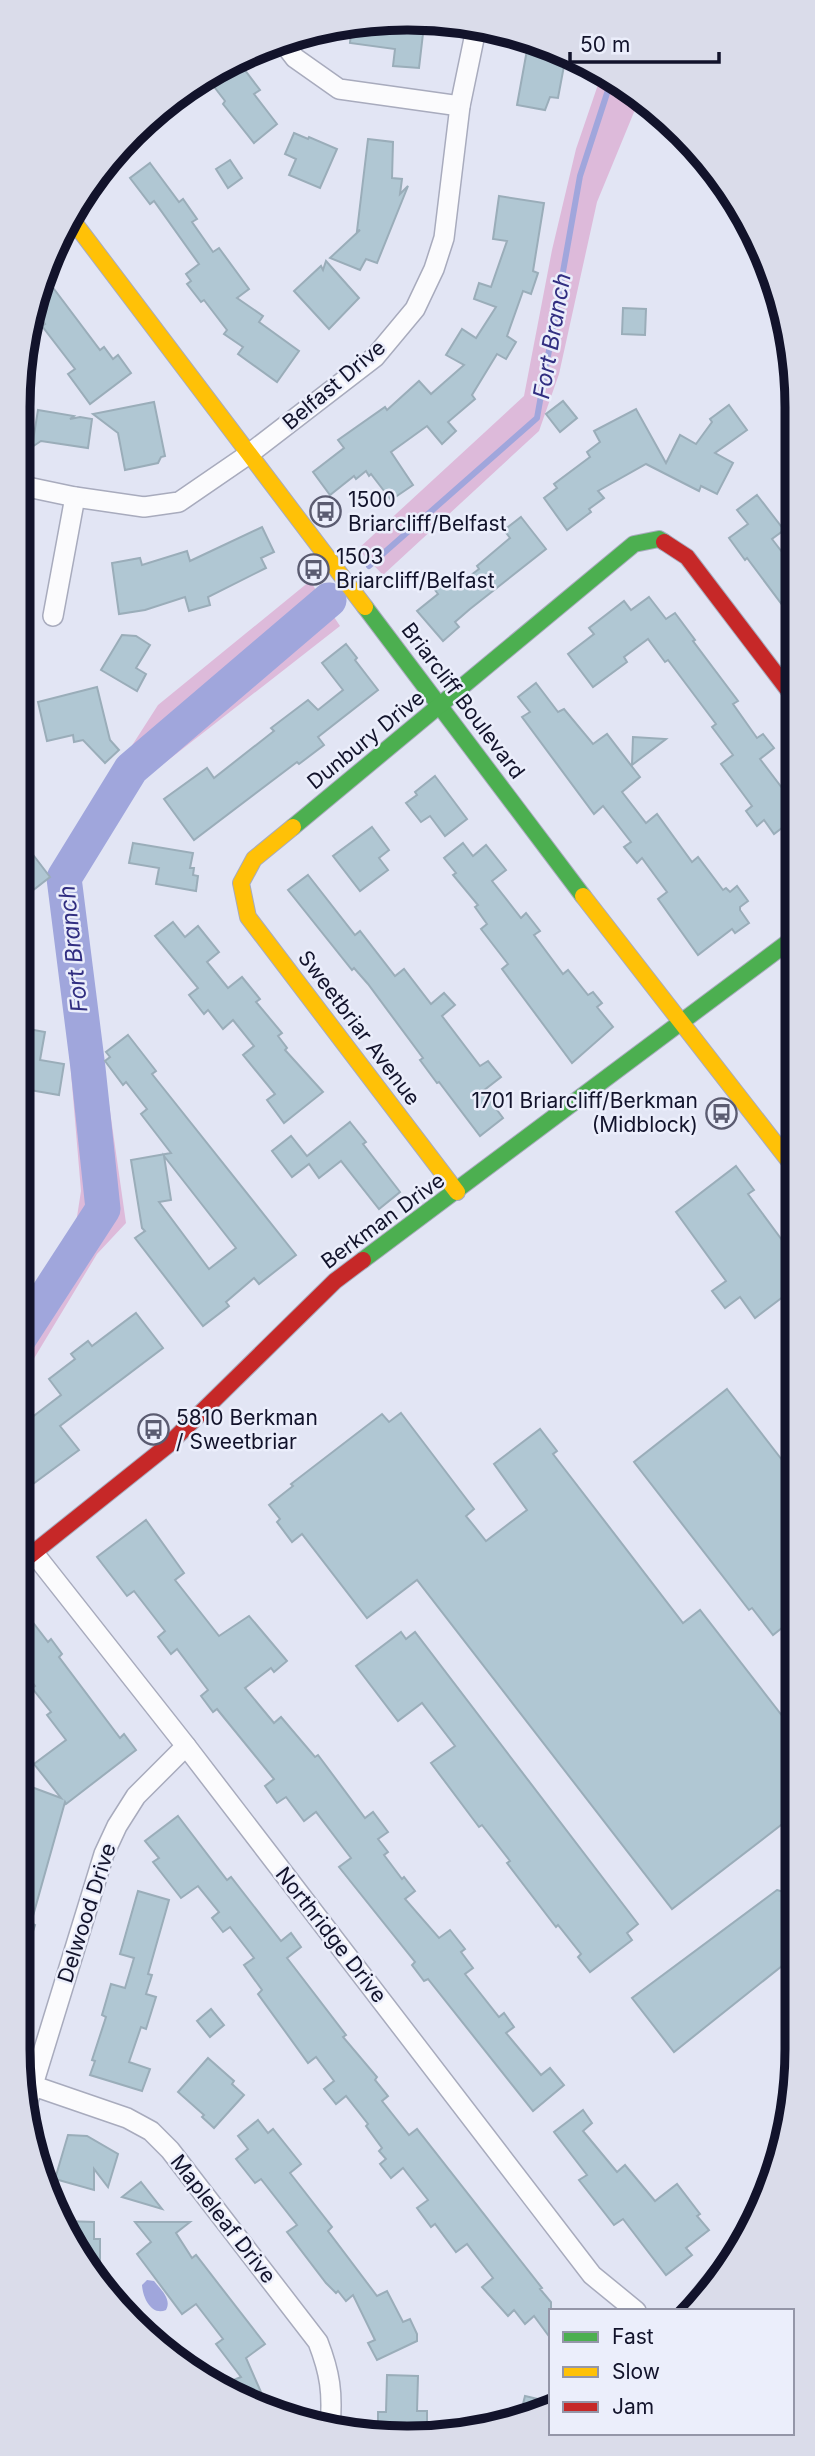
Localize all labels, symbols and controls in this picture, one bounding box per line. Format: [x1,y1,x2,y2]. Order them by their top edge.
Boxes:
scale bar [570,21,719,65]
text: 50 m [580,32,630,57]
water label: Fort Branch [527,271,577,401]
street label: Belfast Drive [277,334,390,435]
place label: 1500 Briarcliff/Belfast [348,487,507,536]
bus stop icon: 1500 Briarcliff/Belfast [308,495,342,529]
place label: 1503 Briarcliff/Belfast [336,544,495,593]
bus stop icon: 1503 Briarcliff/Belfast [296,552,330,586]
street label: Briarcliff Boulevard [397,618,530,784]
street label: Dunbury Drive [302,685,429,794]
water label: Fort Branch [52,884,94,1014]
street label: Sweetbriar Avenue [293,945,426,1110]
place label: 1701 Briarcliff/Berkman (Midblock) [472,1088,698,1137]
bus stop icon: 1701 Briarcliff/Berkman (Midblock) [704,1096,738,1130]
street label: Berkman Drive [316,1167,449,1274]
place label: 5810 Berkman / Sweetbriar [176,1405,318,1454]
bus stop icon: 5810 Berkman / Sweetbriar [136,1413,170,1447]
street label: Delwood Drive [52,1840,121,1986]
street label: Northridge Drive [271,1862,392,2008]
street label: Mapleleaf Drive [165,2150,281,2288]
legend [549,2309,794,2435]
text: Fast [612,2324,654,2349]
text: Slow [612,2359,660,2384]
text: Jam [612,2394,654,2419]

